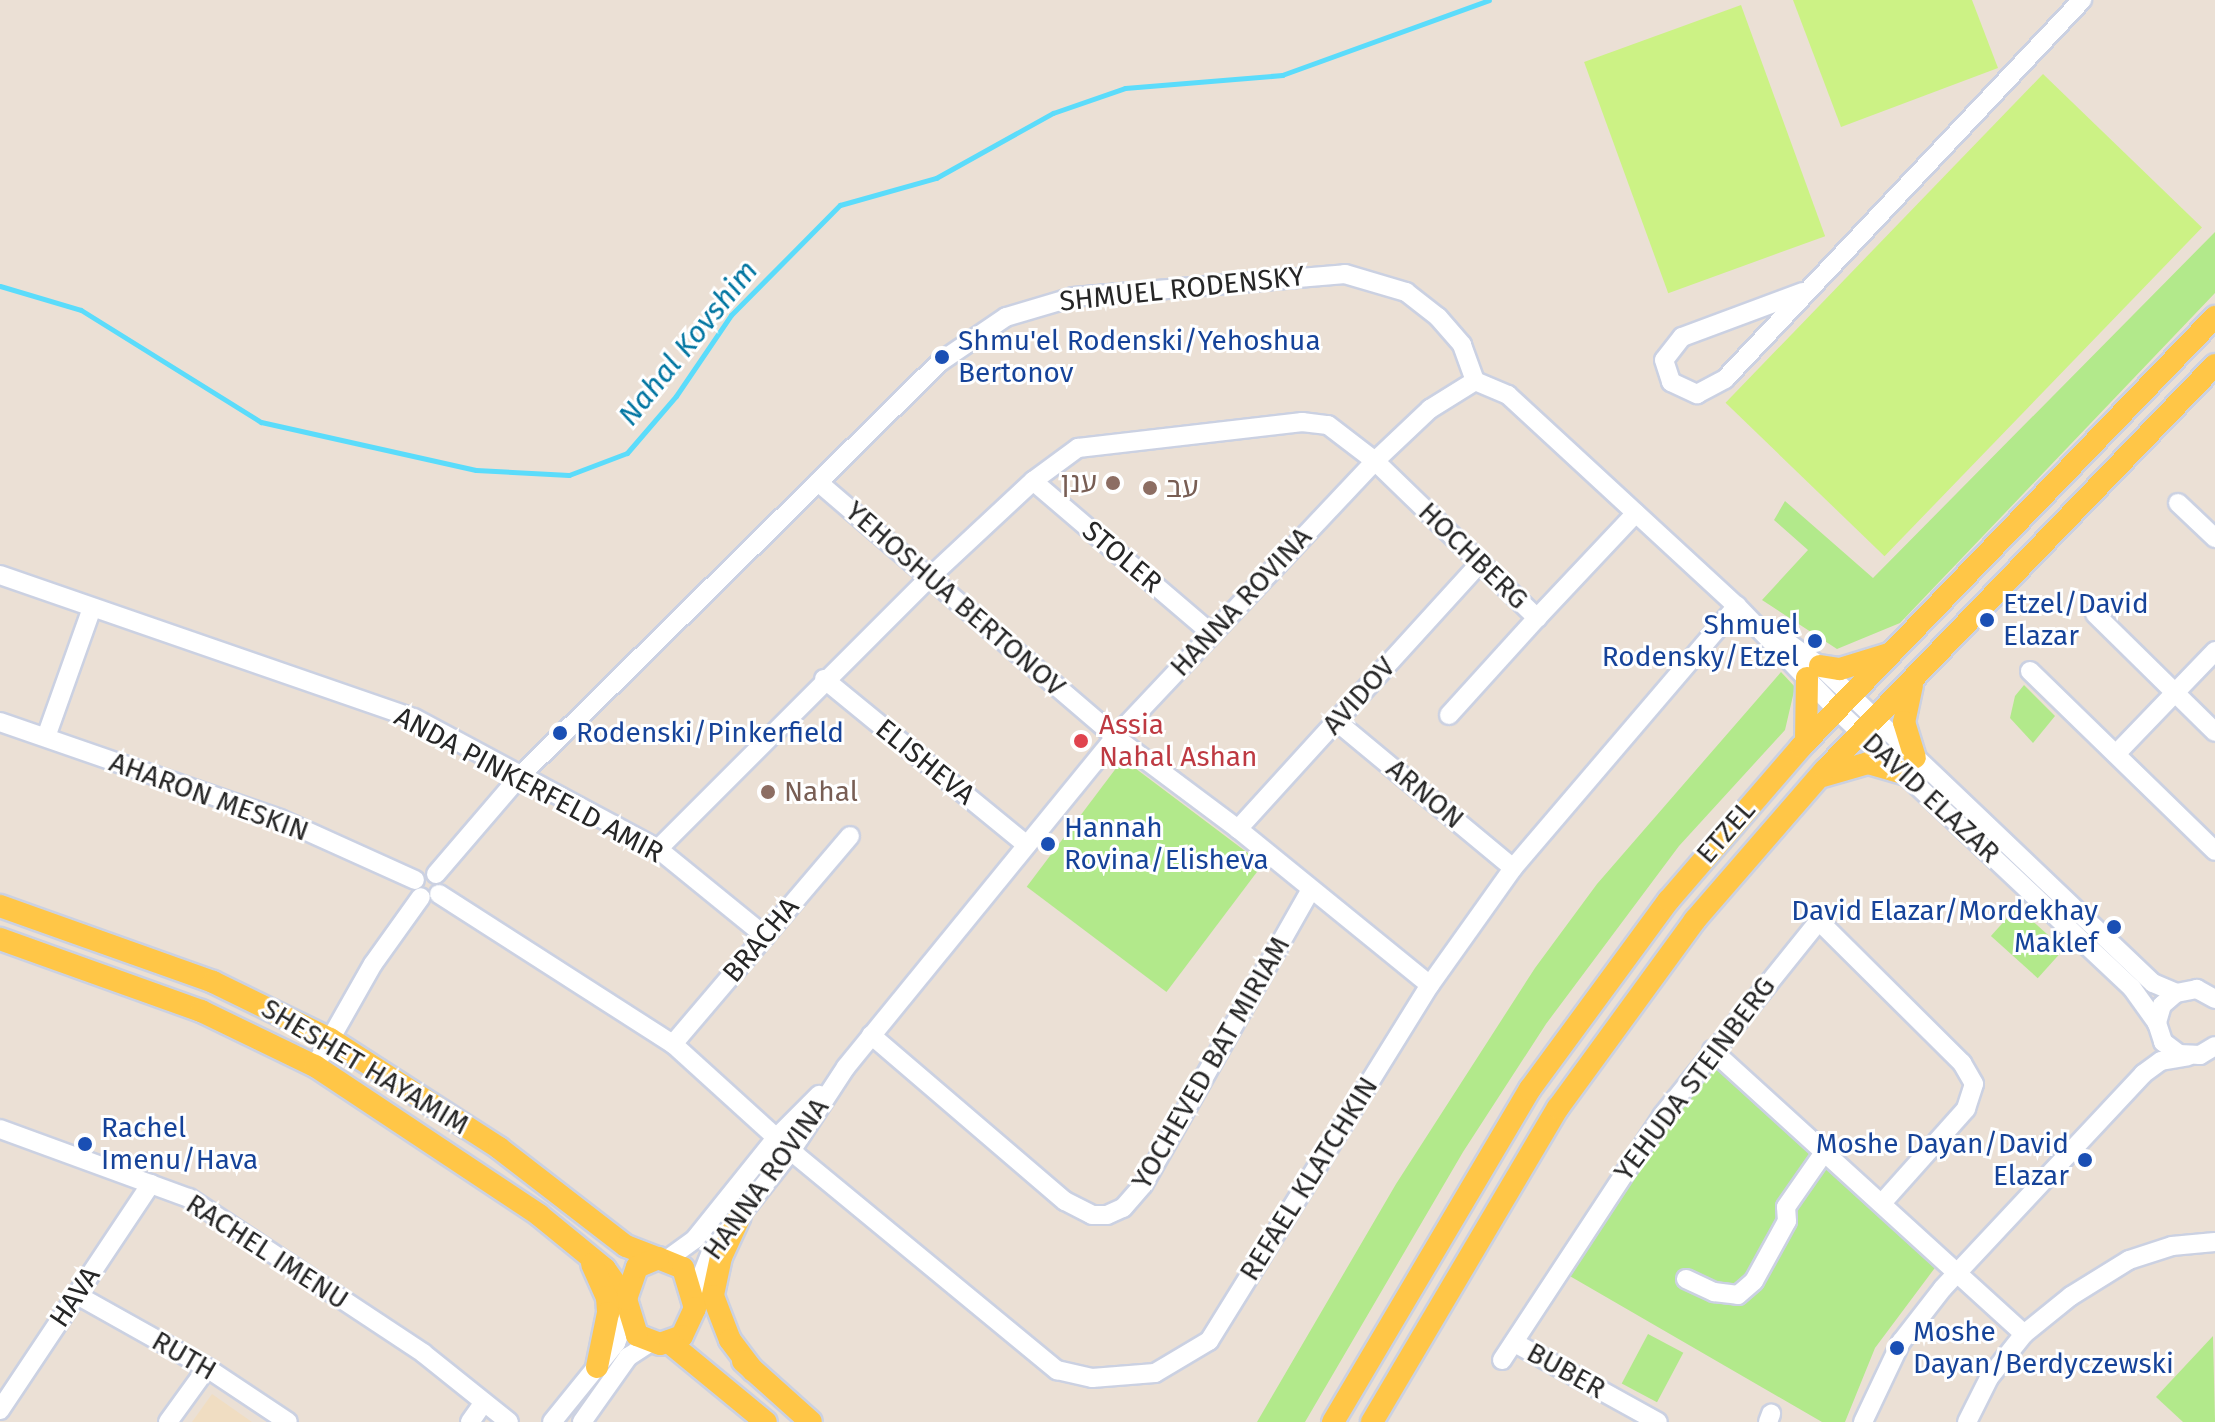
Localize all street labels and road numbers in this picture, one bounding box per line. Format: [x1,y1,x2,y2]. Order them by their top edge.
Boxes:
street label: SHMUEL RODENSKY [1058,259,1306,319]
street label: YEHOSHUA BERTONOV [838,494,1072,704]
street label: HOCHBERG [1411,495,1535,617]
street label: STOLER [1075,514,1169,600]
street label: HANNA ROVINA [1163,520,1319,684]
street label: AVIDOV [1316,650,1402,742]
street label: ANDA PINKERFELD AMIR [389,700,669,870]
street label: ELISHEVA [869,712,981,812]
street label: DAVID ELAZAR [1855,726,2007,870]
street label: AHARON MESKIN [105,745,313,849]
street label: ARNON [1379,752,1471,836]
street label: ETZEL [1690,794,1762,870]
street label: BRACHA [716,891,806,989]
street label: YOCHEVED BAT MIRIAM [1125,931,1297,1195]
street label: YEHUDA STEINBERG [1607,970,1783,1188]
street label: SHESHET HAYAMIM [255,992,475,1142]
street label: REFAEL KLATCHKIN [1233,1071,1385,1287]
street label: HANNA ROVINA [696,1092,836,1266]
street label: RACHEL IMENU [180,1187,354,1317]
street label: HAVA [43,1260,107,1334]
street label: RUTH [146,1324,222,1388]
street label: BUBER [1521,1336,1611,1406]

